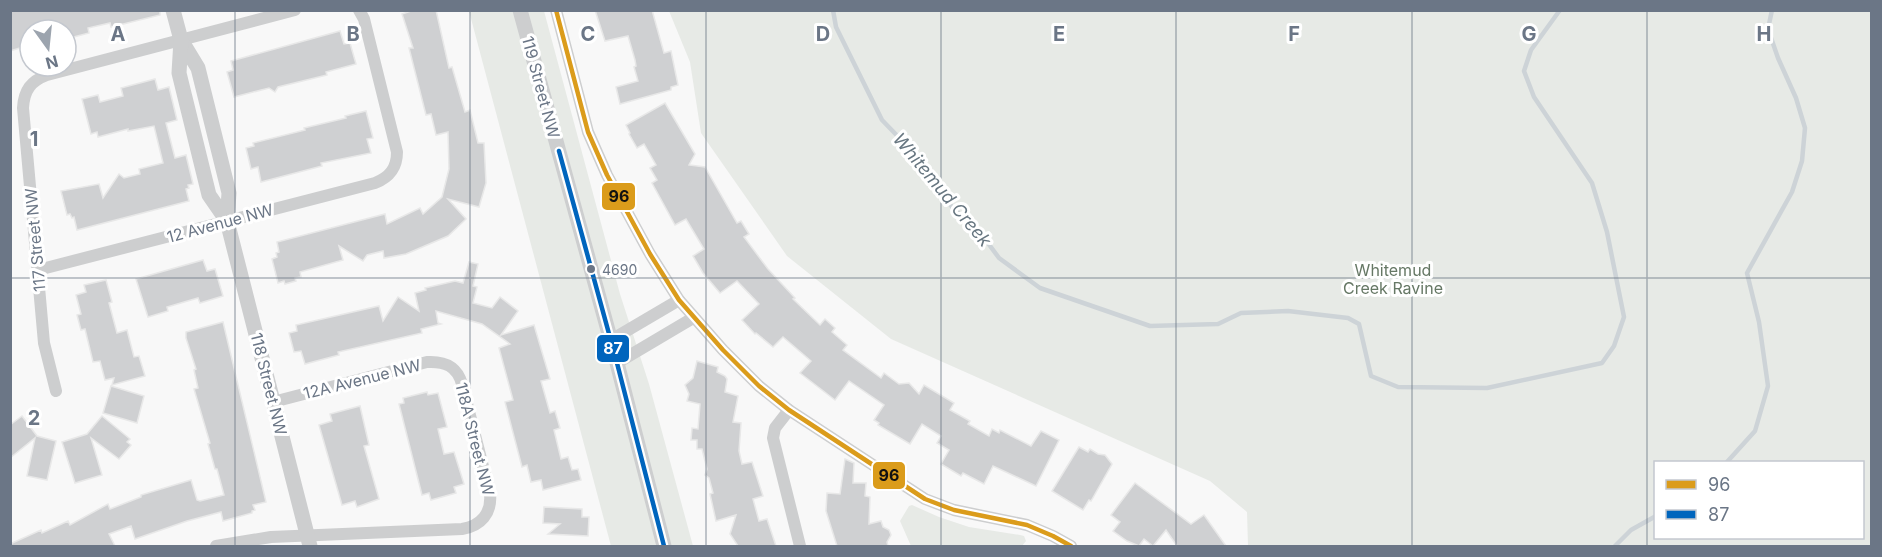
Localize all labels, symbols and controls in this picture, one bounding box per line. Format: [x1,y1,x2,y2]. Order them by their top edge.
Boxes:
north arrow [18,18,78,78]
text: A [111,22,126,46]
text: B [346,22,360,46]
text: C [581,22,595,46]
text: D [816,22,830,46]
text: E [1053,22,1065,46]
text: F [1288,22,1300,46]
text: G [1521,22,1537,46]
text: H [1757,22,1771,46]
street label: 119 Street NW [518,34,564,140]
text: N [43,51,60,74]
text: 1 [30,127,38,151]
water label: Whitemud Creek [889,129,997,252]
line badge: 96 [601,182,636,211]
text: 96 [609,186,629,206]
street label: 117 Street NW [20,187,49,293]
street label: 12 Avenue NW [165,199,276,247]
park label: Whitemud Creek Ravine [1343,260,1443,298]
place label: 4690 [602,261,637,278]
marker: 4690 [585,263,597,275]
street label: 118 Street NW [247,331,291,438]
line badge: 87 [596,334,630,363]
text: 87 [603,338,623,358]
street label: 12A Avenue NW [301,355,423,403]
street label: 118A Street NW [451,380,499,498]
text: 2 [28,406,40,430]
line badge: 96 [872,461,906,490]
legend [1654,461,1864,539]
text: 96 [879,465,899,485]
text: 96 [1708,474,1730,495]
text: 87 [1708,504,1729,525]

